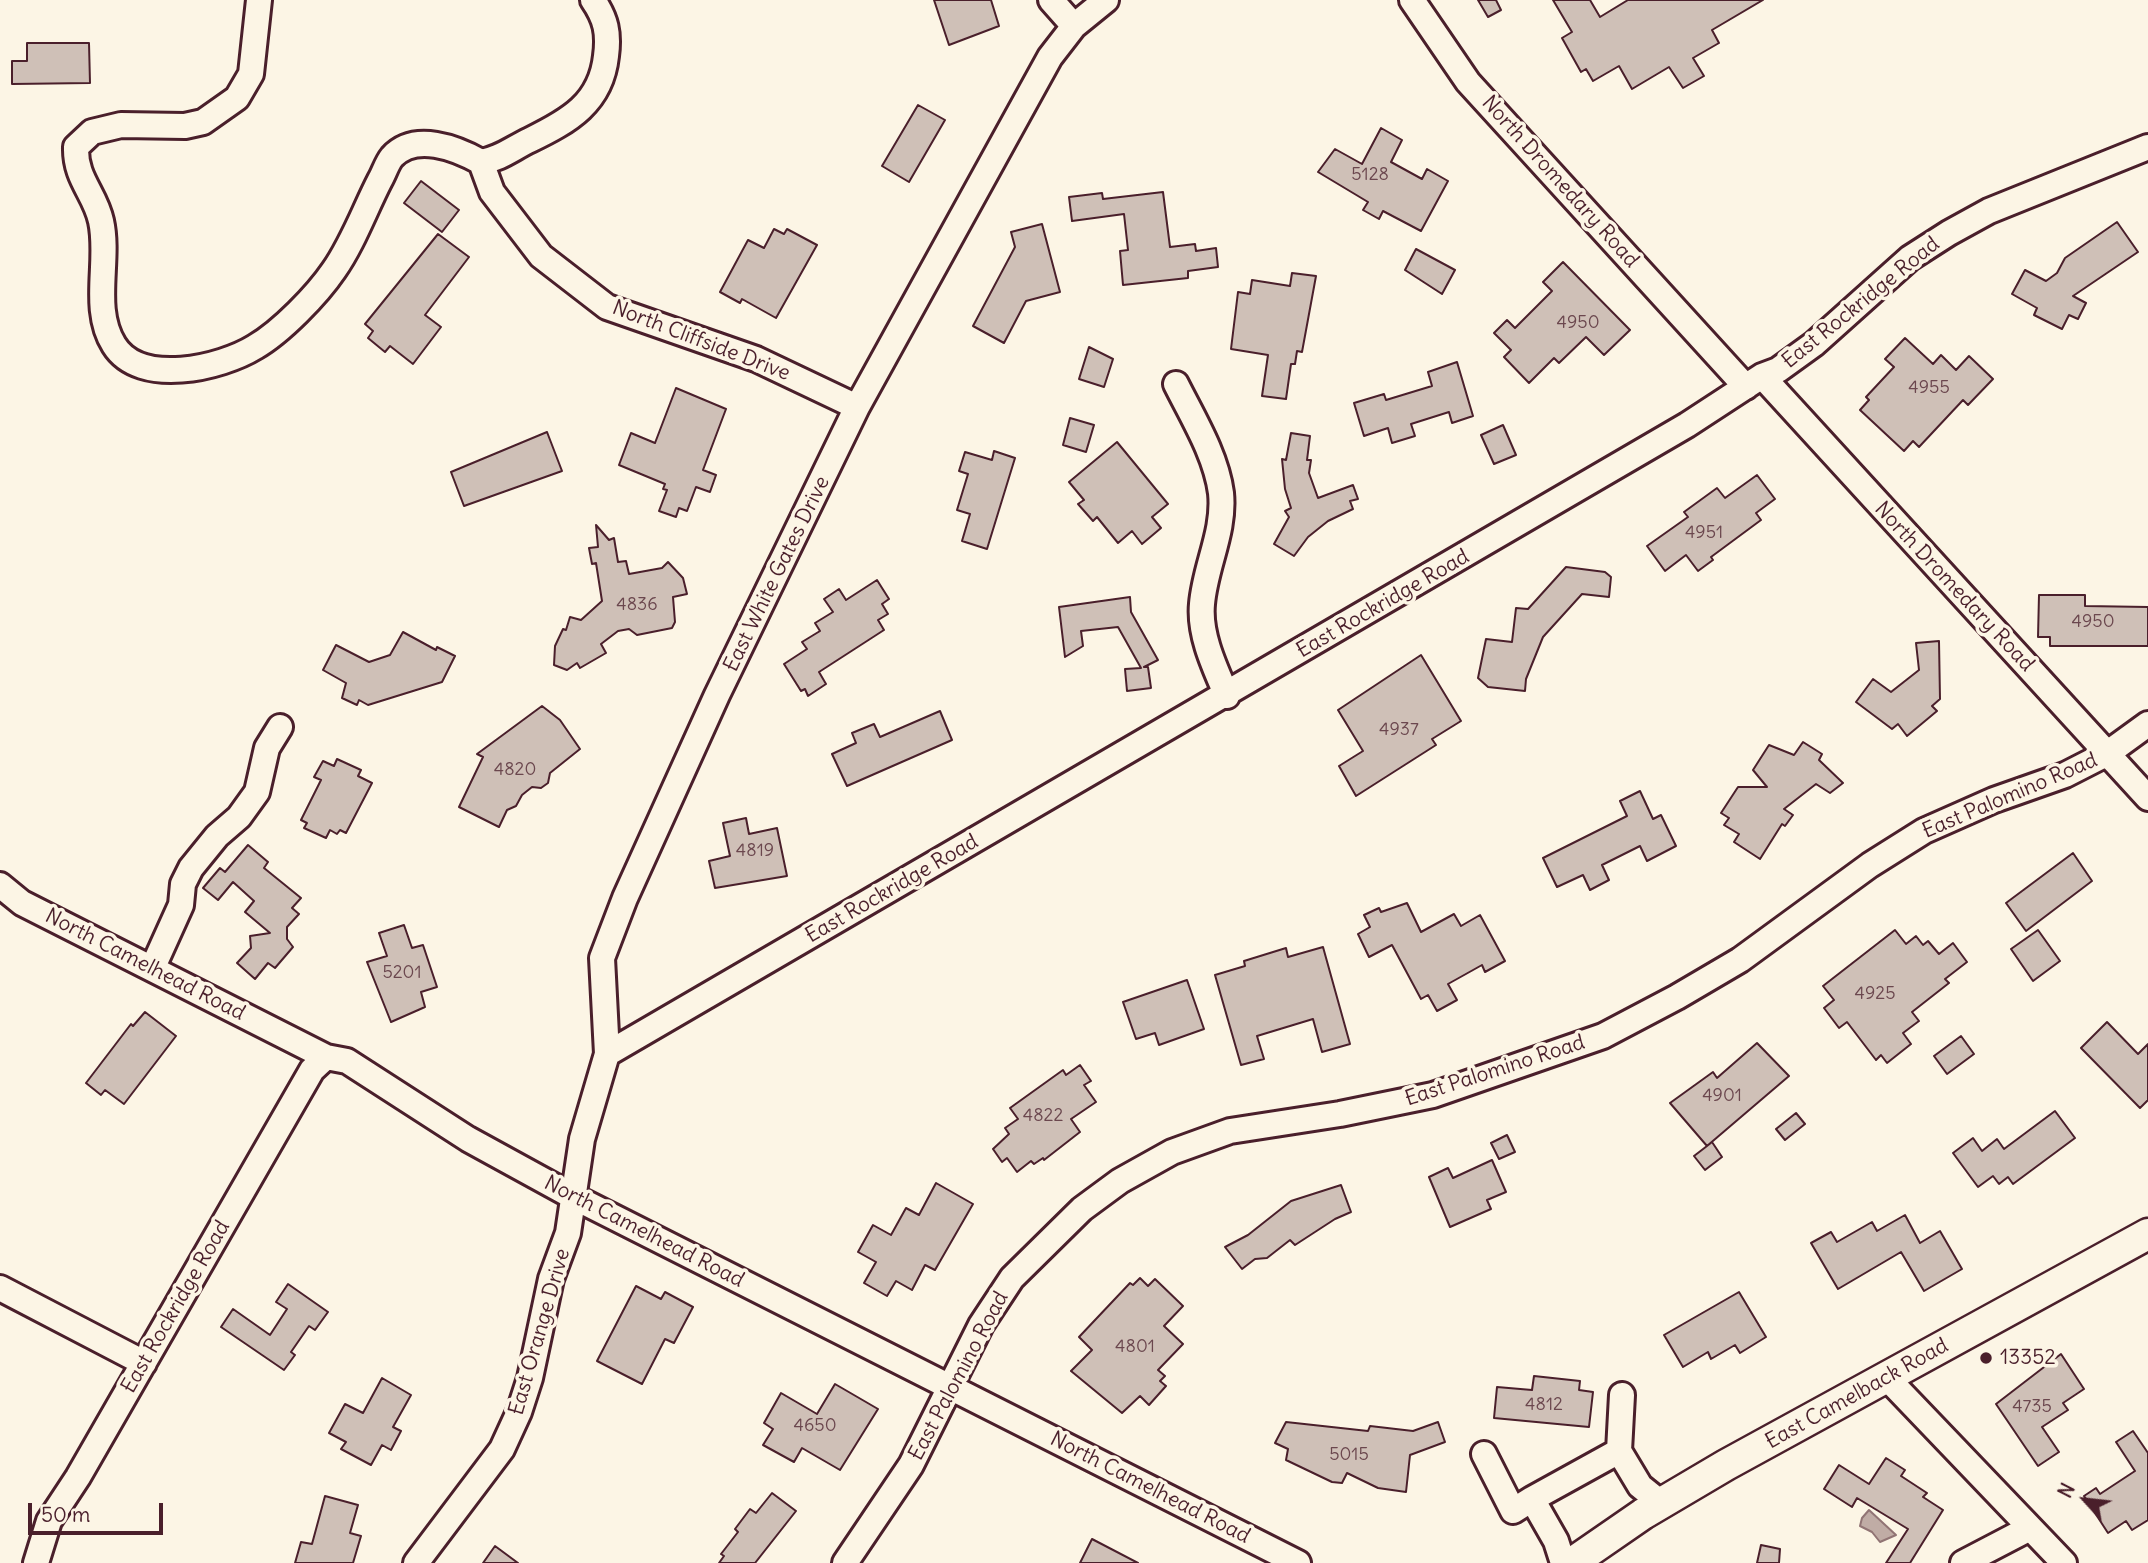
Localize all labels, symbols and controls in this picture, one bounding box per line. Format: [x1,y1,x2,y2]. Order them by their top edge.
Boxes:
street label: North Dromedary Road [1476,91,1644,273]
house number: 5128 [1351,164,1389,186]
street label: East Rockridge Road [1777,232,1945,374]
street label: North Cliffside Drive [609,295,793,387]
house number: 4950 [1557,312,1599,334]
house number: 4955 [1908,377,1950,399]
street label: East White Gates Drive [719,472,835,676]
street label: North Dromedary Road [1869,497,2039,677]
house number: 4951 [1685,522,1723,544]
street label: East Rockridge Road [1292,544,1474,664]
house number: 4836 [616,594,658,616]
house number: 4950 [2072,611,2114,633]
house number: 4937 [1379,719,1419,741]
street label: East Palomino Road [1919,748,2101,844]
house number: 4820 [494,759,536,781]
street label: East Rockridge Road [801,829,983,949]
house number: 4819 [736,840,774,862]
street label: North Camelhead Road [41,904,249,1026]
house number: 5201 [382,962,422,984]
house number: 4925 [1855,983,1895,1005]
street label: East Palomino Road [1402,1030,1588,1112]
house number: 4901 [1702,1085,1742,1107]
house number: 4822 [1023,1105,1063,1127]
street label: North Camelhead Road [540,1171,748,1293]
street label: East Rockridge Road [116,1216,236,1398]
street label: East Orange Drive [504,1246,576,1418]
street label: East Palomino Road [904,1287,1014,1465]
street label: East Camelback Road [1761,1333,1953,1455]
house number: 4801 [1115,1336,1155,1358]
place label: 13352 [2000,1345,2056,1371]
marker: 13352 [1978,1350,1994,1366]
house number: 4812 [1525,1394,1563,1416]
house number: 4735 [2012,1396,2052,1418]
house number: 4650 [794,1415,836,1437]
street label: North Camelhead Road [1046,1427,1254,1549]
house number: 5015 [1329,1444,1369,1466]
north arrow [2050,1465,2120,1535]
text: N [2053,1479,2080,1502]
scale bar [32,1490,166,1534]
text: 50 m [41,1501,90,1528]

